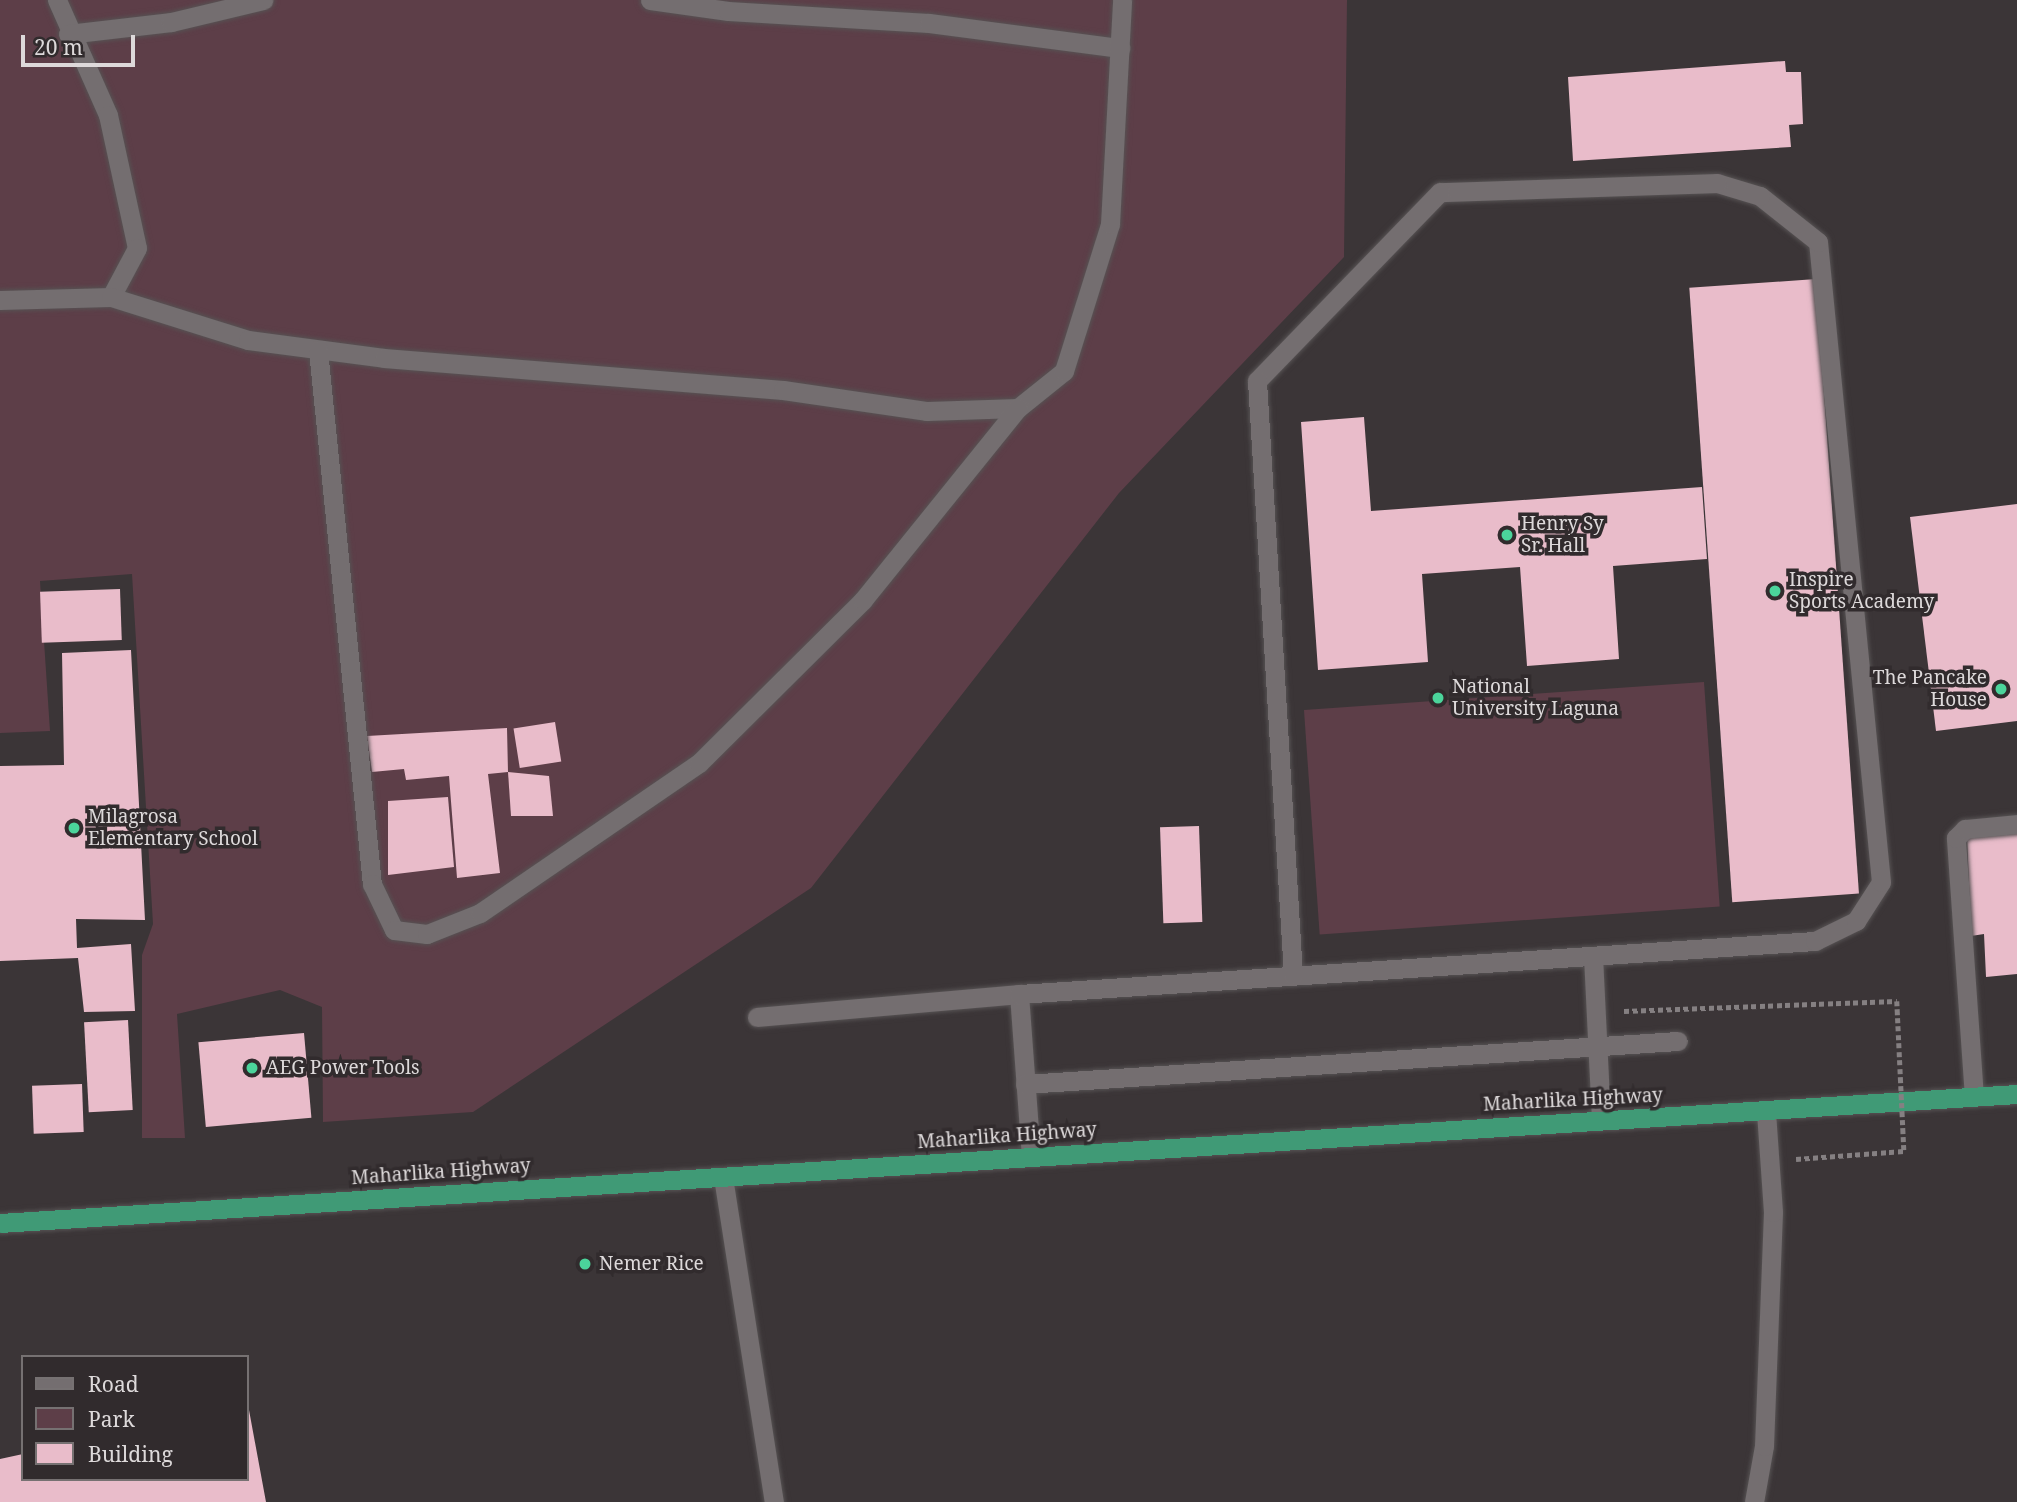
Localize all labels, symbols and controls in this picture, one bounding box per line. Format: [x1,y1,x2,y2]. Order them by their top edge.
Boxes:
scale bar [24,21,138,65]
text: 20 m [34,33,83,61]
place label: Henry Sy Sr. Hall [1521,513,1604,557]
marker: Henry Sy Sr. Hall [1499,527,1515,543]
place label: Inspire Sports Academy [1789,569,1934,613]
marker: Inspire Sports Academy [1767,583,1783,599]
place label: The Pancake House [1873,667,1987,711]
place label: National University Laguna [1452,676,1619,720]
marker: The Pancake House [1993,681,2009,697]
marker: National University Laguna [1430,690,1446,706]
place label: Milagrosa Elementary School [88,806,258,850]
marker: Milagrosa Elementary School [66,820,82,836]
place label: AEG Power Tools [266,1057,420,1079]
marker: AEG Power Tools [244,1060,260,1076]
street label: Maharlika Highway [1483,1084,1663,1116]
street label: Maharlika Highway [917,1118,1097,1154]
street label: Maharlika Highway [351,1154,531,1190]
place label: Nemer Rice [599,1253,704,1275]
marker: Nemer Rice [577,1256,593,1272]
legend [21,1355,248,1481]
text: Road [88,1370,139,1398]
text: Park [88,1405,135,1433]
text: Building [88,1440,173,1468]

